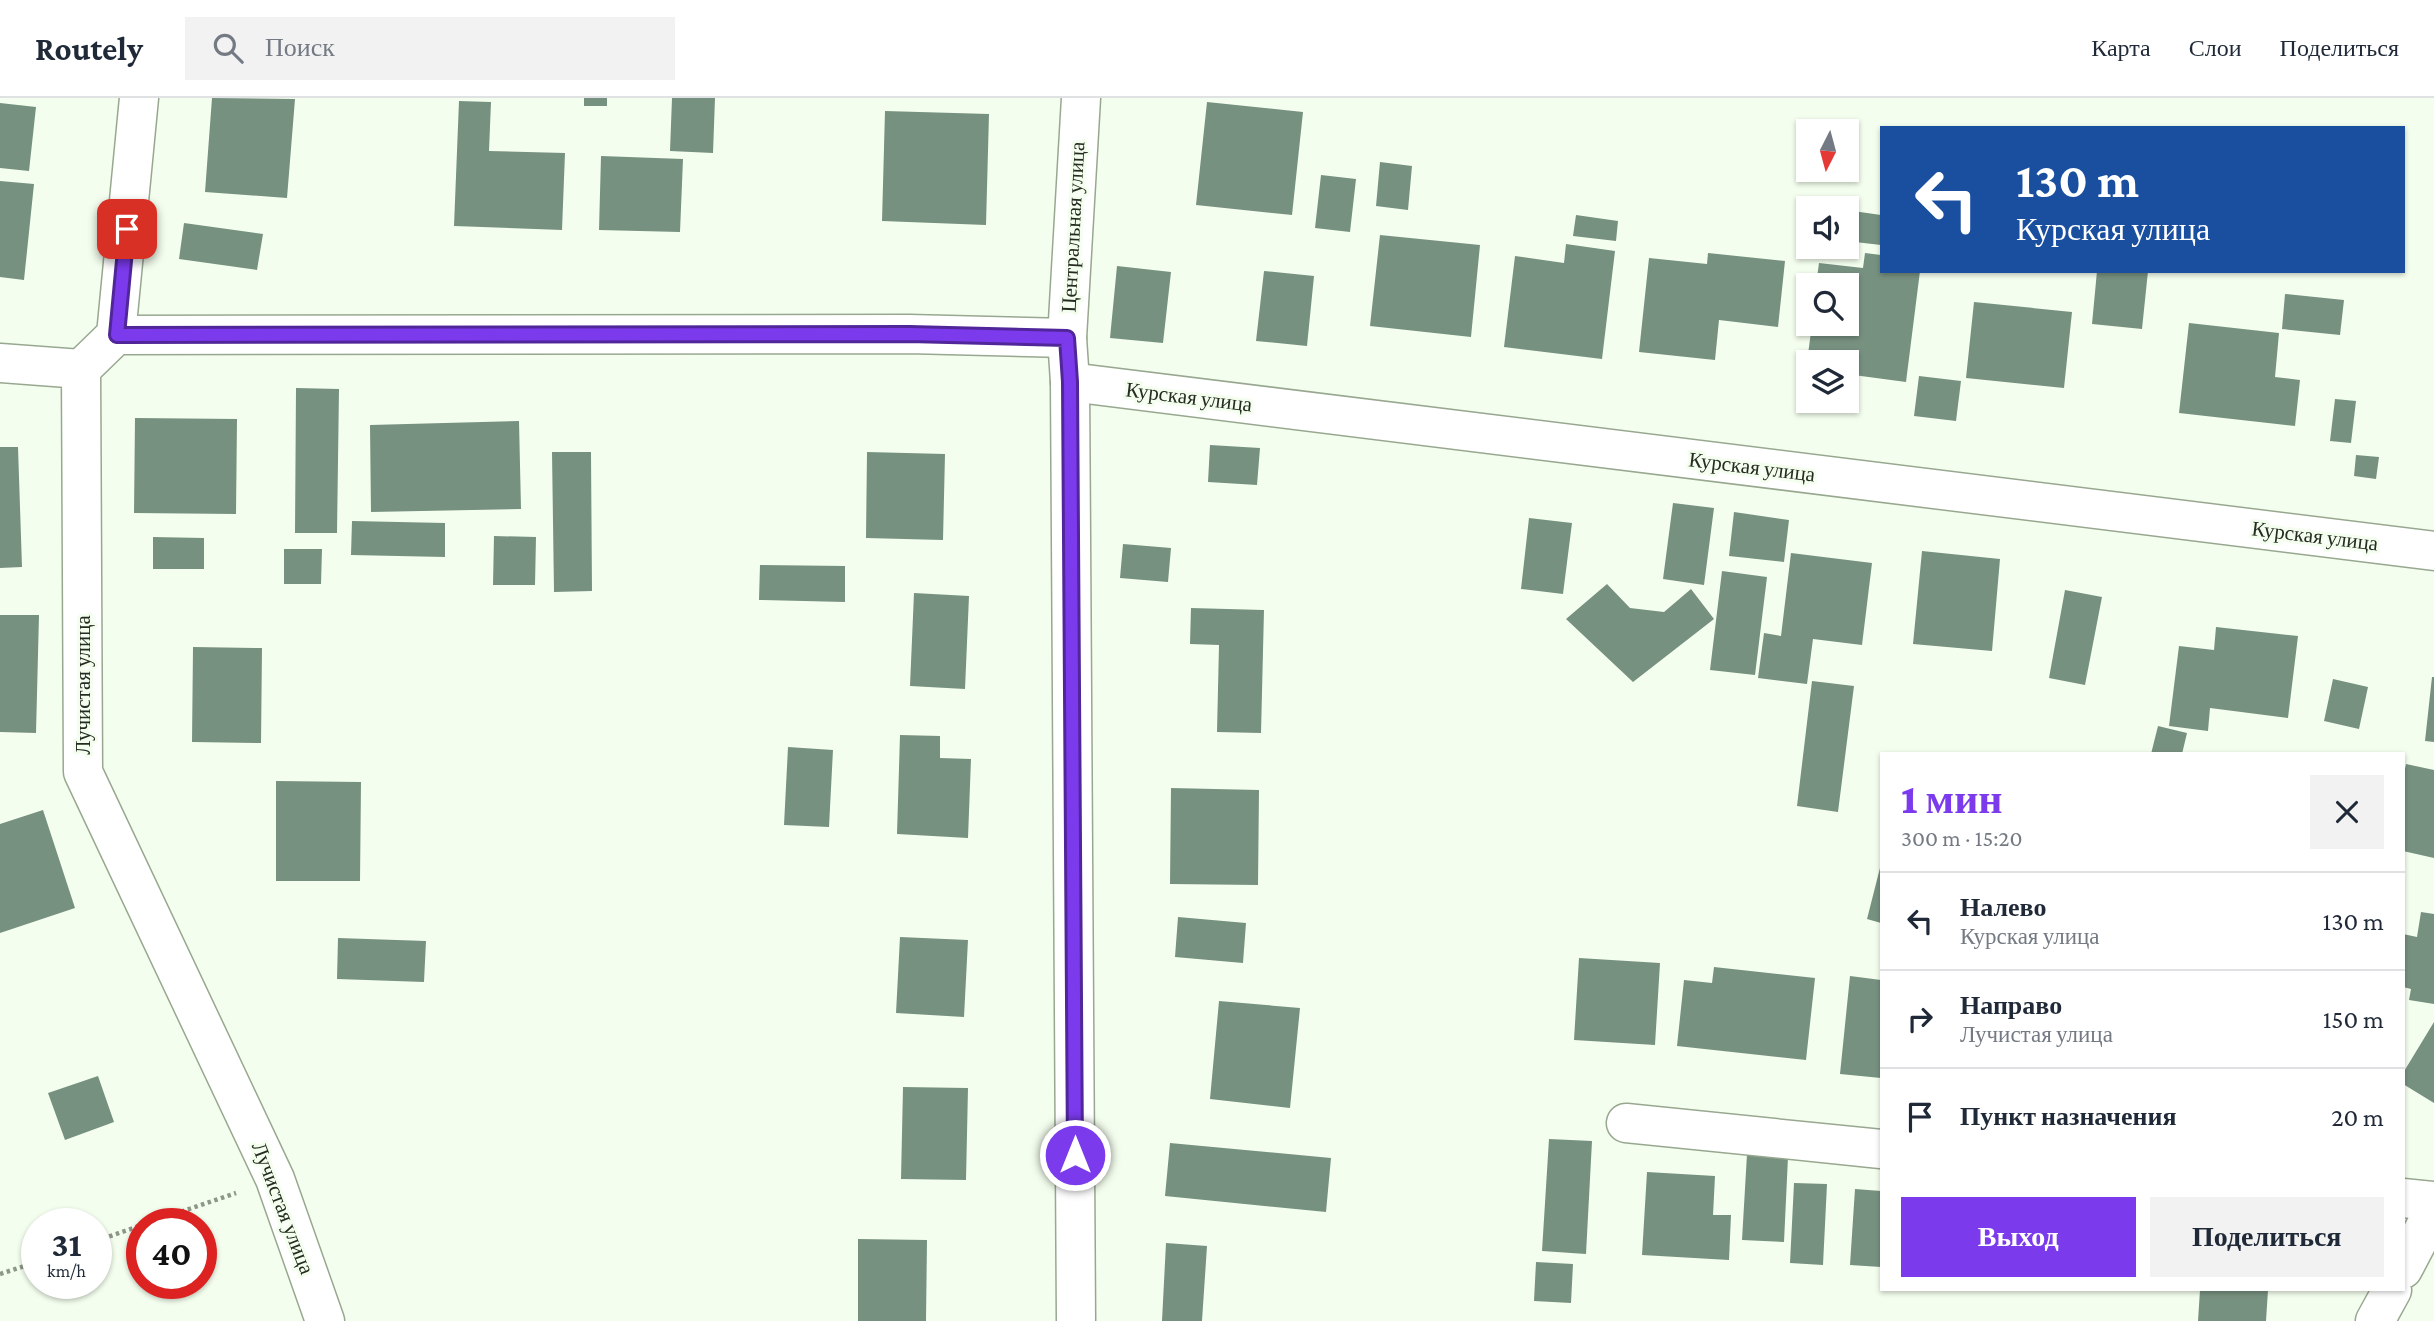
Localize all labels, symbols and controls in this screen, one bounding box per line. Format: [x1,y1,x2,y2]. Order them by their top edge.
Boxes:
search box [185,17,675,80]
icon: search [209,29,247,67]
text: Routely [35,30,143,67]
text: Поиск [265,33,335,62]
text: Карта [2091,34,2151,61]
text: Слои [2189,34,2242,61]
text: Поделиться [2280,34,2399,61]
north arrow [1796,119,1858,182]
map controls [1796,119,1859,413]
street label: Центральная улица [1057,140,1089,313]
text: 130 m [2016,153,2139,208]
icon: left [1901,154,1992,245]
button: sound [1796,196,1859,259]
pin [97,199,157,259]
icon: arrive [108,210,146,248]
text: Курская улица [2016,211,2210,247]
button: search [1796,273,1859,336]
button: layers [1796,350,1859,413]
street label: Курская улица [1124,377,1254,417]
street label: Курская улица [1687,447,1817,487]
street label: Курская улица [2250,516,2380,556]
street label: Лучистая улица [71,615,95,755]
text: 1 мин [1901,775,2003,822]
button: close [2310,775,2384,849]
text: 300 m · 15:20 [1901,825,2023,851]
text: Налево [1960,893,2046,922]
icon: left [1901,902,1939,940]
text: 130 m [2323,907,2384,936]
text: Курская улица [1960,923,2100,949]
text: Направо [1960,991,2062,1020]
icon: right [1901,1000,1939,1038]
text: 150 m [2323,1005,2384,1034]
text: Лучистая улица [1960,1021,2113,1047]
icon: arrive [1901,1098,1939,1136]
text: Пункт назначения [1960,1102,2177,1131]
text: 20 m [2331,1103,2384,1132]
position arrow [1038,1118,1112,1192]
street label: Лучистая улица [247,1139,319,1278]
button: Выход [1901,1197,2136,1277]
button: Поделиться [2150,1197,2384,1277]
speed limit sign: 40 [126,1208,217,1299]
text: 31 [51,1225,82,1264]
text: km/h [47,1261,86,1281]

